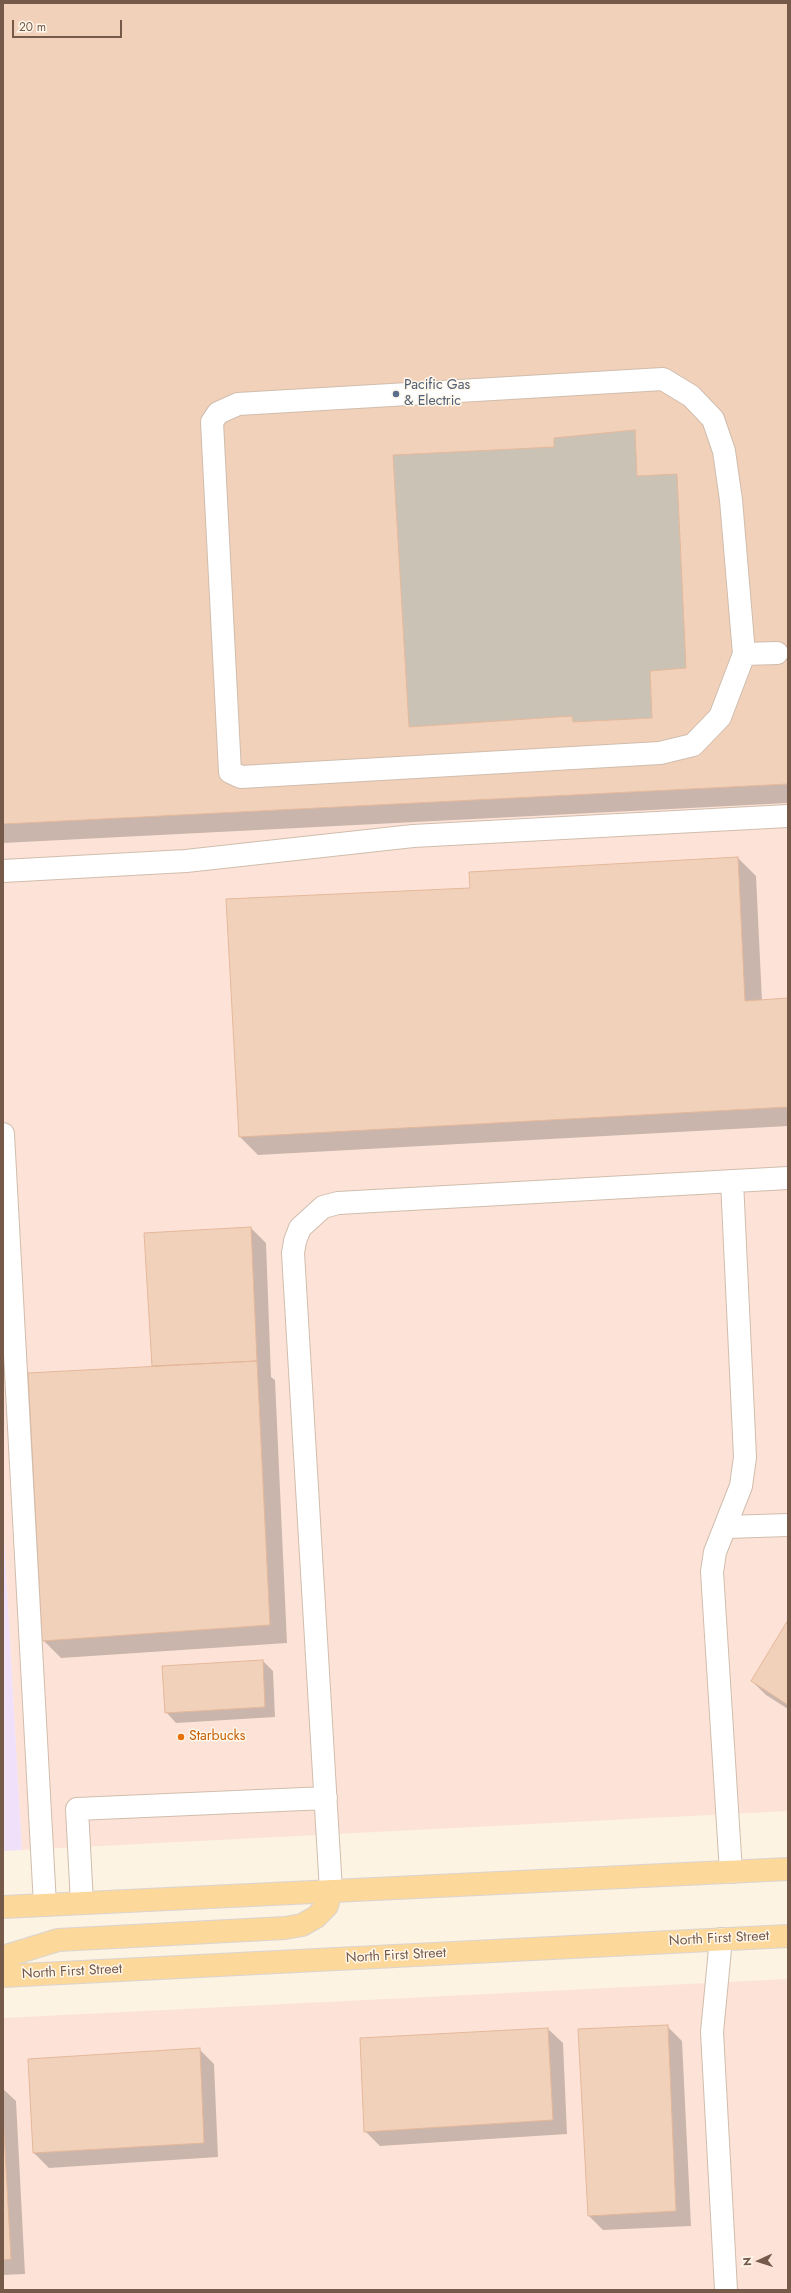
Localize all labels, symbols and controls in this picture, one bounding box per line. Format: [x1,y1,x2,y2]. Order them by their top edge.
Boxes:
scale bar [14,12,124,38]
text: 20 m [19,18,46,36]
place label: Pacific Gas & Electric [404,378,470,410]
marker: Pacific Gas & Electric [391,389,401,399]
place label: Starbucks [189,1729,245,1745]
marker: Starbucks [176,1732,186,1742]
street label: North First Street [669,1928,769,1950]
street label: North First Street [346,1945,446,1967]
street label: North First Street [22,1961,122,1983]
north arrow [739,2241,779,2281]
text: N [739,2257,755,2266]

